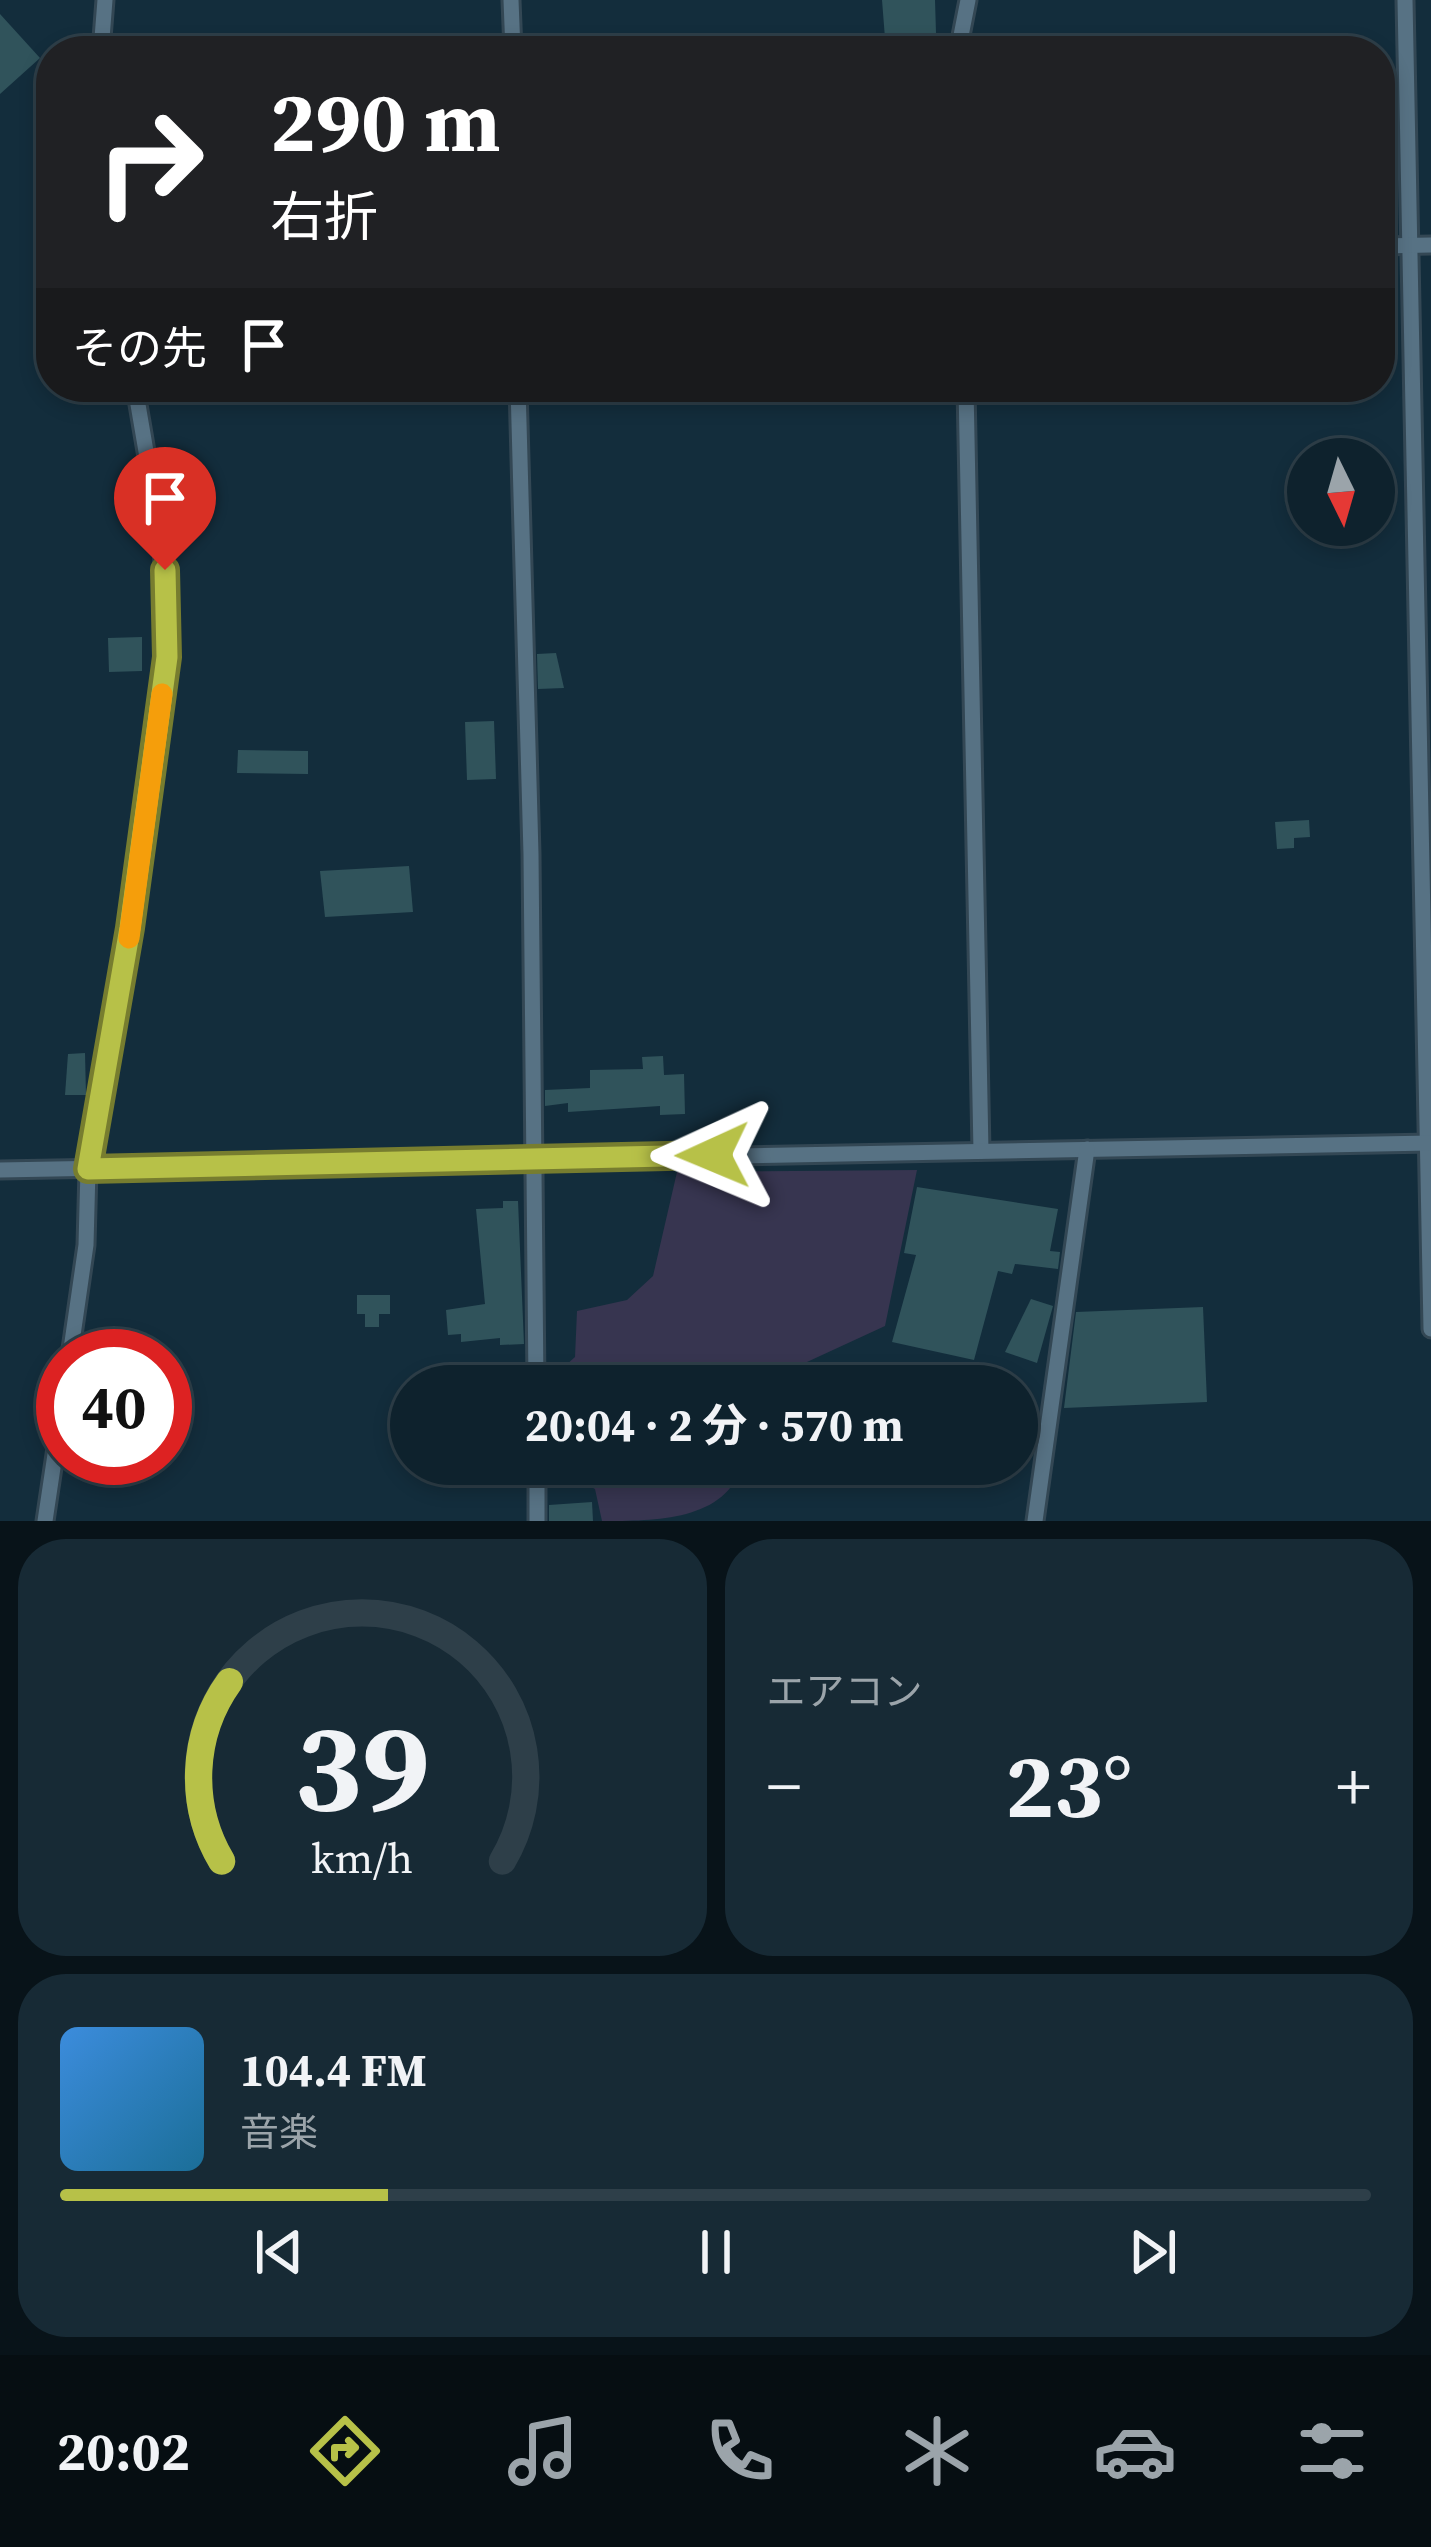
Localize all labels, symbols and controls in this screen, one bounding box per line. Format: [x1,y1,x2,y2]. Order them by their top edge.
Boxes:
text: 290 m [270,64,501,179]
icon: right [72,84,228,240]
text: 右折 [270,180,378,254]
icon: arrive [231,312,297,378]
text: その先 [72,317,207,379]
north arrow [1287,438,1395,546]
map controls [1287,438,1395,546]
pin [114,447,216,570]
icon: arrive [132,465,198,531]
position arrow [650,1092,776,1218]
speed limit sign: 40 [36,1329,192,1485]
text: 20:04 · 2 分 · 570 m [524,1394,904,1456]
text: エアコン [767,1665,923,1718]
text: 39 [295,1681,430,1852]
text: 23° [1005,1724,1132,1847]
text: − [767,1741,801,1831]
text: + [1336,1741,1371,1831]
text: km/h [311,1828,413,1886]
text: 104.4 FM [240,2039,427,2101]
text: 音楽 [240,2106,318,2159]
icon: previous [246,2219,312,2285]
icon: pause [683,2219,749,2285]
icon: next [1120,2219,1186,2285]
icon: directions [303,2409,387,2493]
icon: music [501,2409,585,2493]
icon: phone [698,2409,782,2493]
icon: climate [895,2409,979,2493]
icon: car [1093,2409,1177,2493]
icon: filters [1290,2409,1374,2493]
text: 20:02 [57,2414,190,2488]

